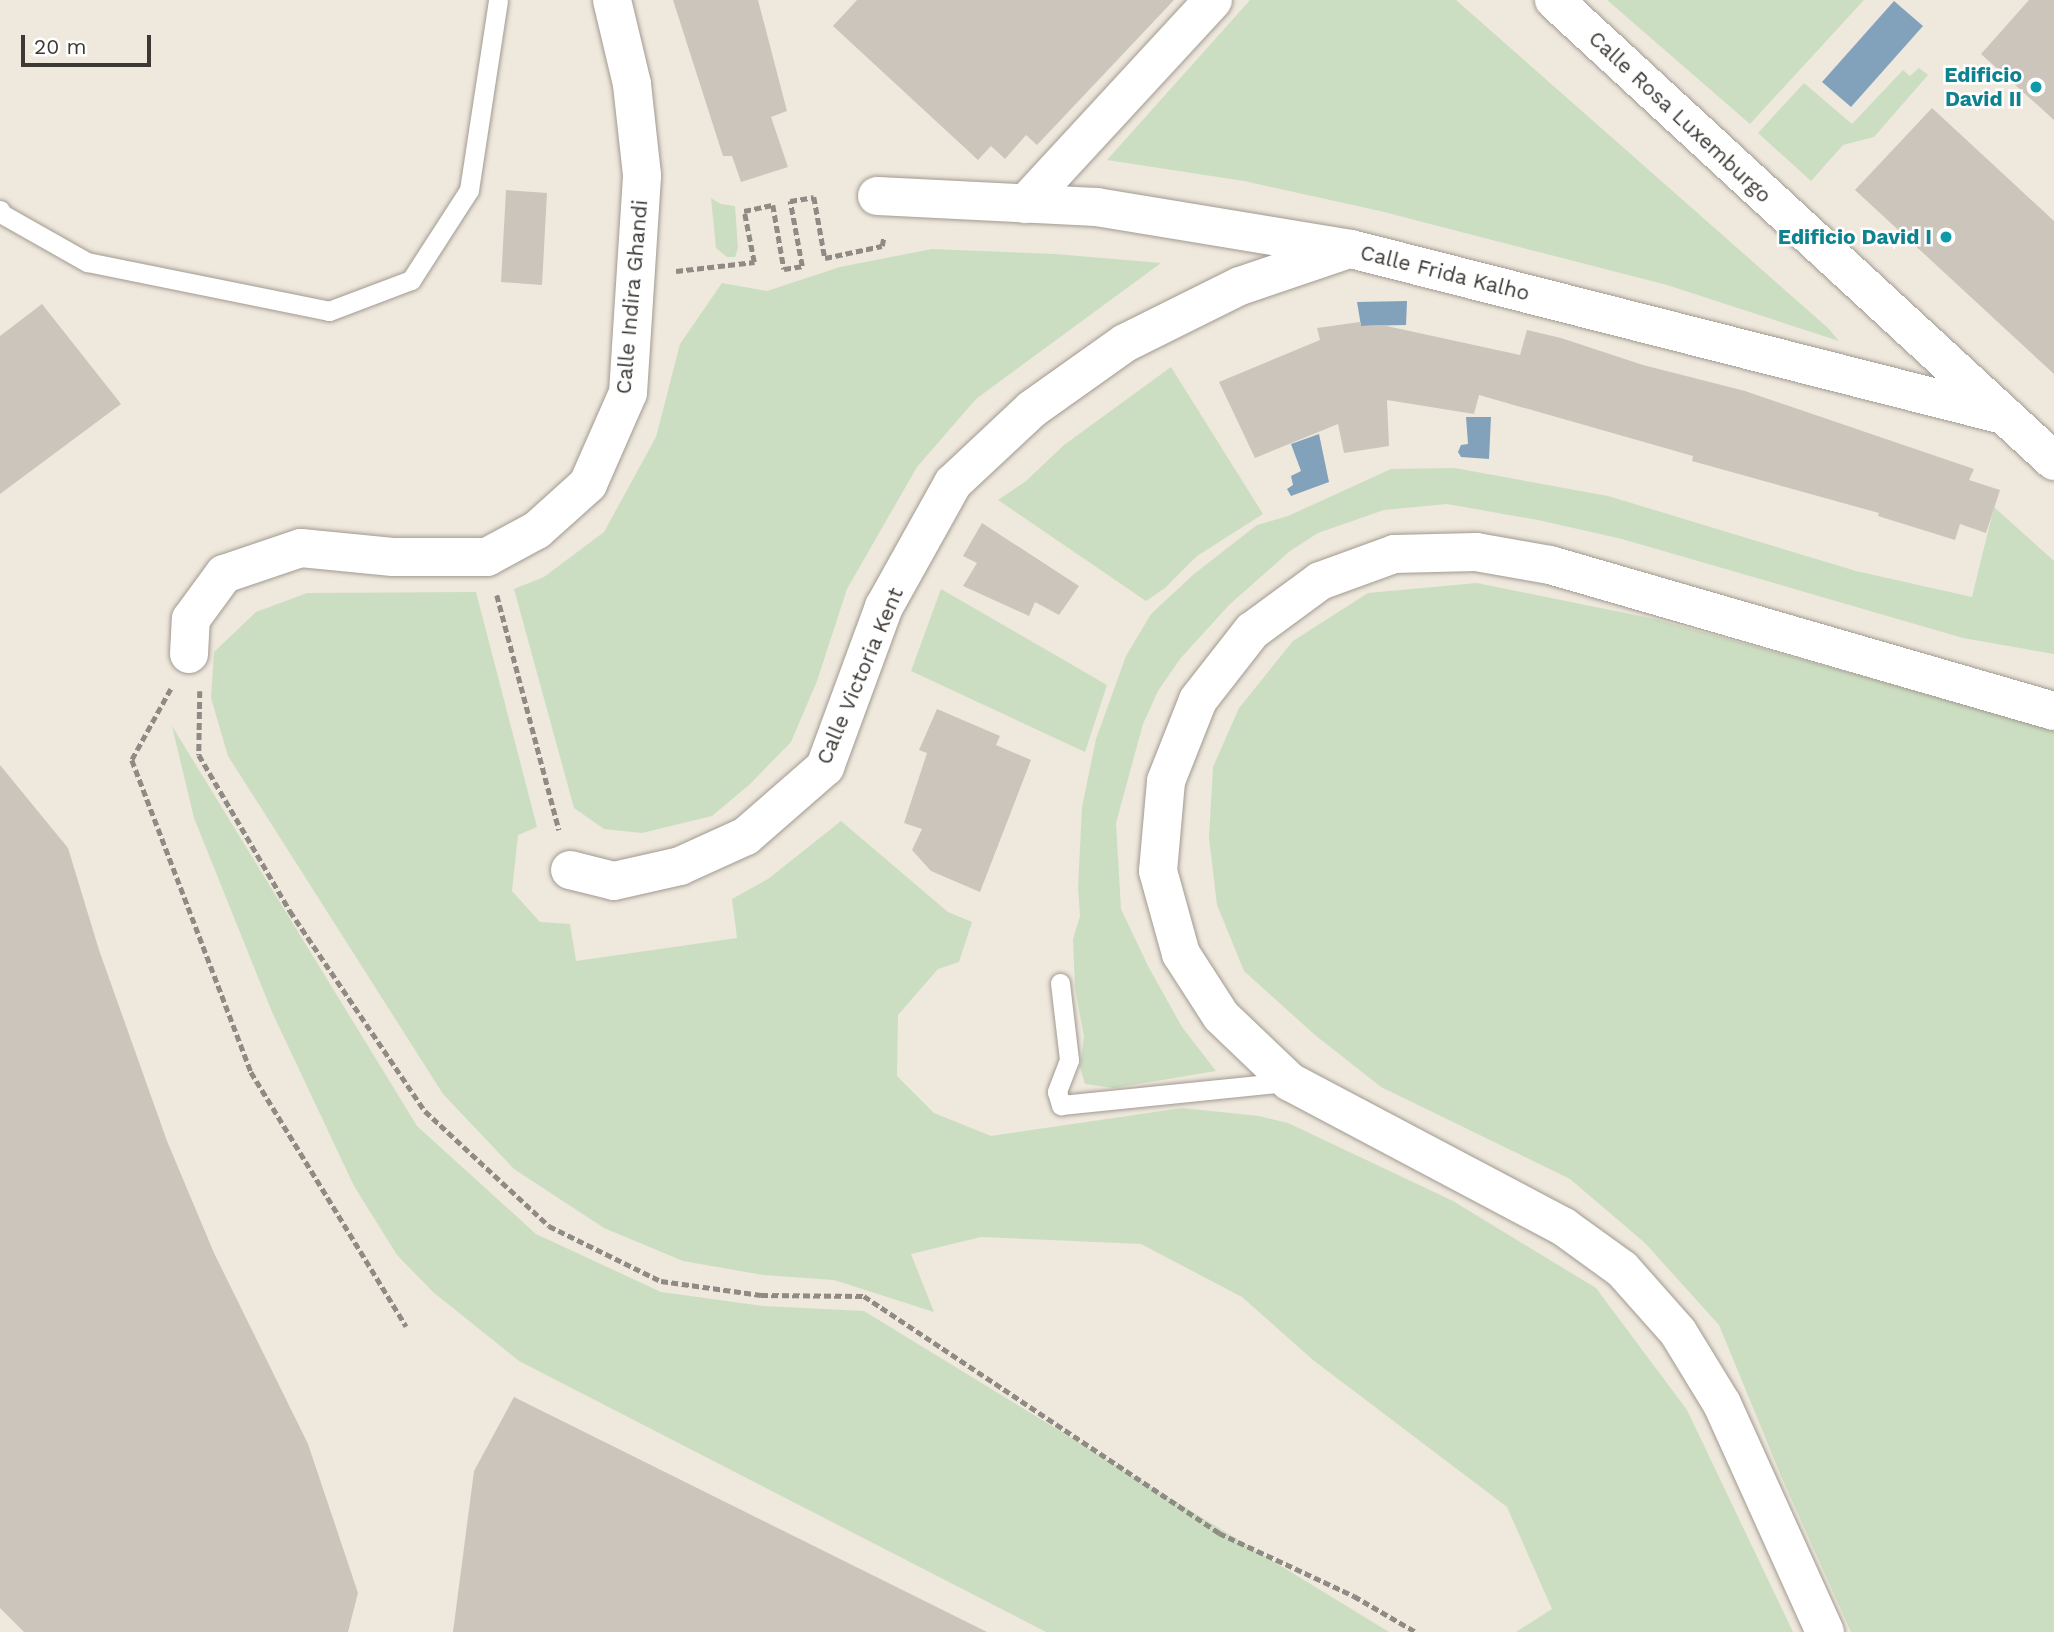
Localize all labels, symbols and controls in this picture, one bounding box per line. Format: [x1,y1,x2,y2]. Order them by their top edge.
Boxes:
scale bar [24,21,154,65]
street label: Calle Rosa Luxemburgo [1583,26,1777,208]
text: 20 m [34,34,86,59]
place label: Edificio David II [1944,62,2022,112]
marker: Edificio David II [2028,79,2044,95]
street label: Calle Indira Ghandi [611,199,653,395]
place label: Edificio David I [1778,224,1932,250]
marker: Edificio David I [1938,229,1954,245]
street label: Calle Frida Kalho [1357,240,1533,306]
street label: Calle Victoria Kent [811,583,909,769]

